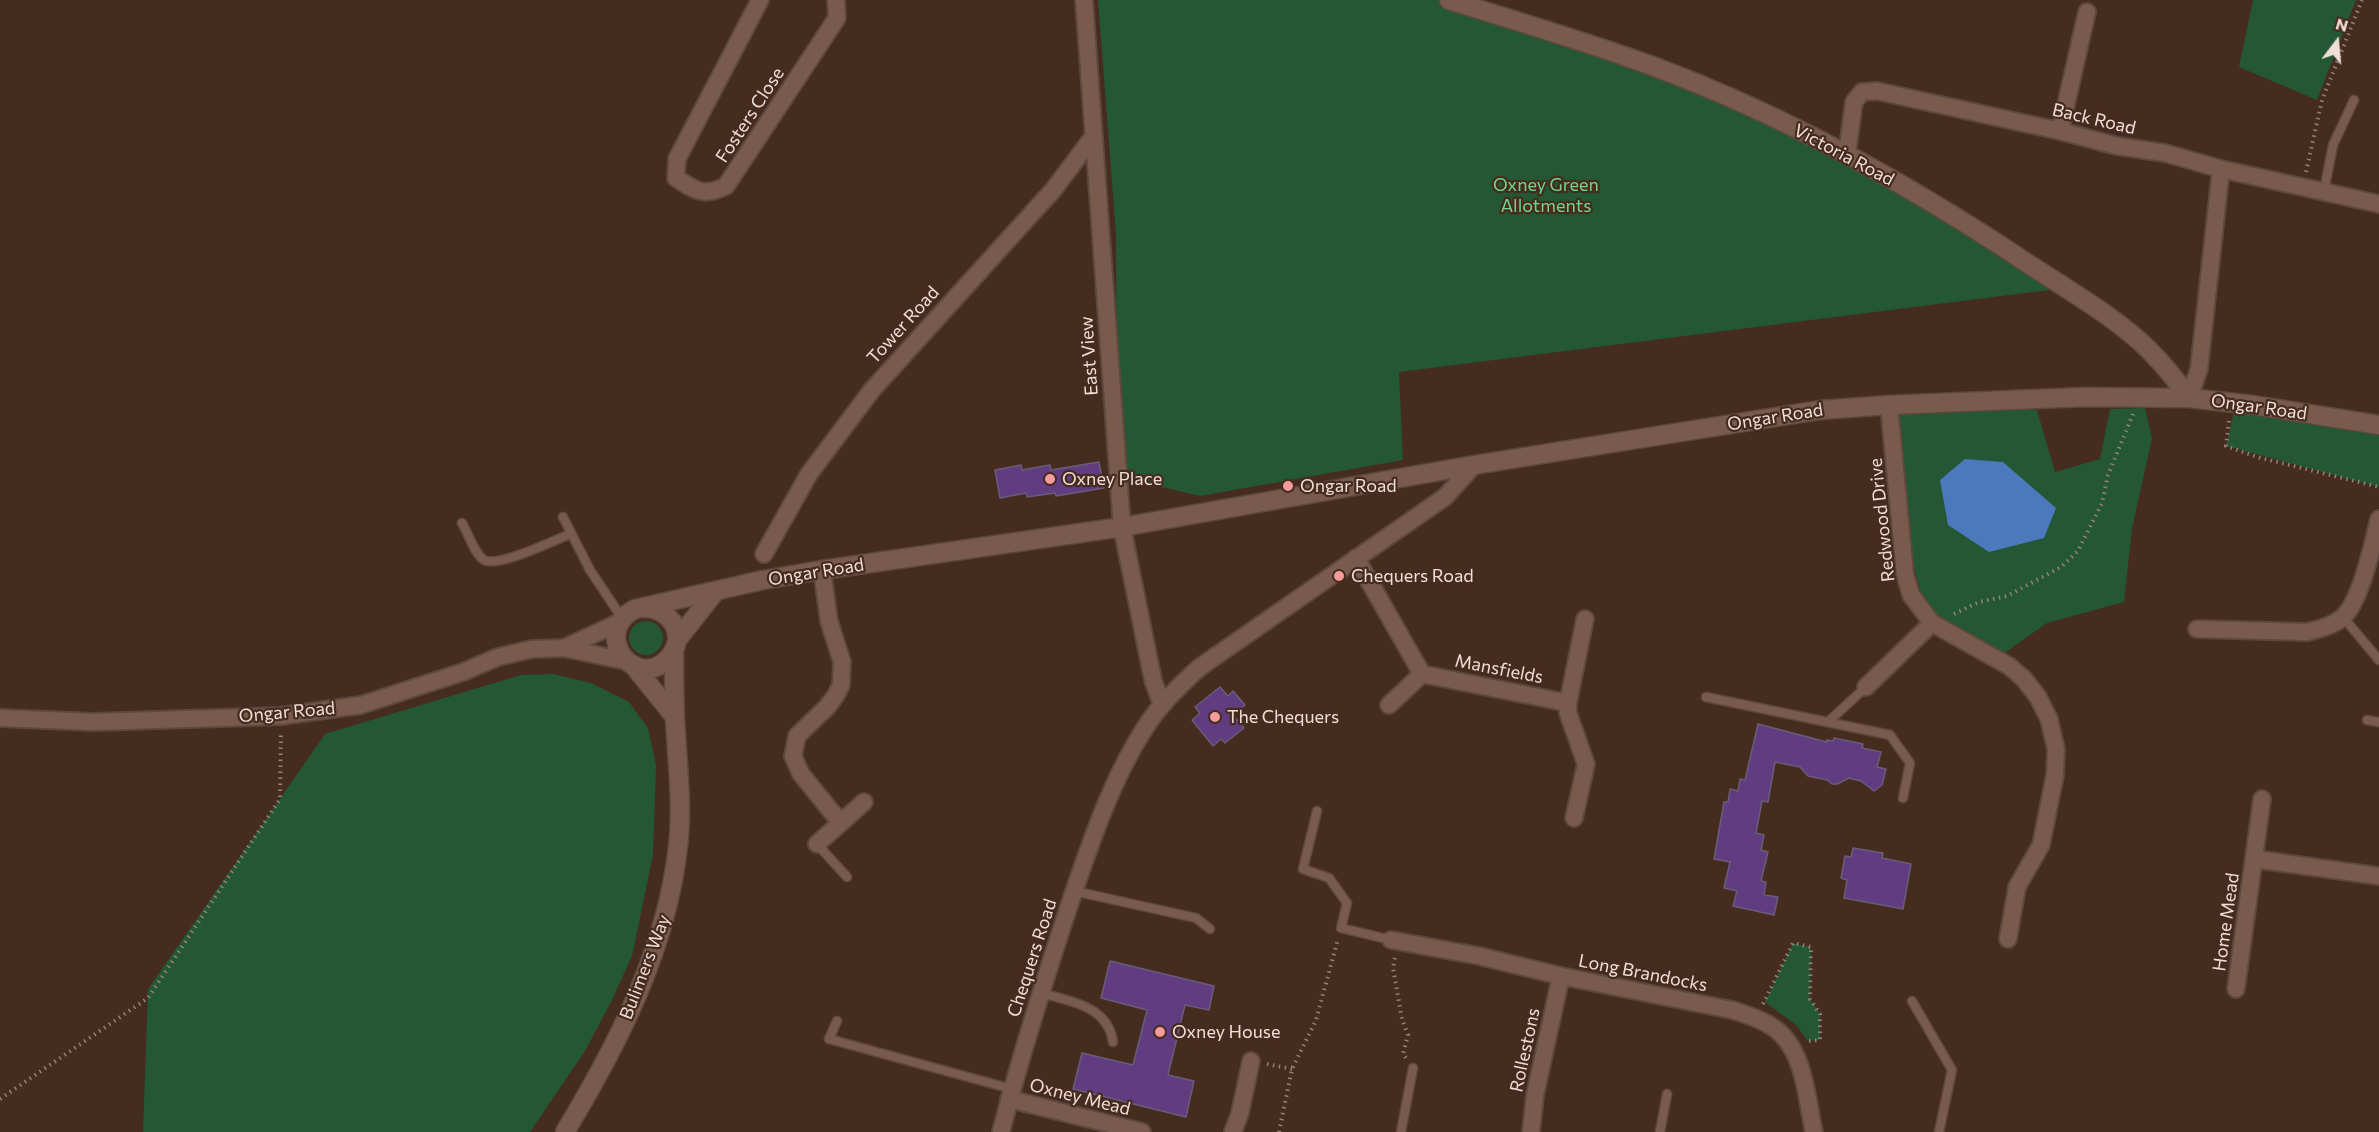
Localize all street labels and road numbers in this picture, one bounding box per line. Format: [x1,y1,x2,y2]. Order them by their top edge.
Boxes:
street label: Fosters Close [711,63,789,167]
street label: Back Road [2050,99,2138,139]
street label: Victoria Road [1790,120,1898,190]
street label: Tower Road [863,282,943,368]
street label: East View [1075,315,1103,397]
street label: Ongar Road [2210,390,2308,424]
street label: Ongar Road [1726,399,1824,435]
street label: Redwood Drive [1865,457,1899,583]
street label: Ongar Road [767,554,865,590]
street label: Mansfields [1453,650,1545,688]
street label: Ongar Road [238,697,336,727]
street label: Home Mead [2208,871,2244,973]
street label: Chequers Road [1003,896,1061,1020]
street label: Bulimers Way [615,912,675,1022]
street label: Long Brandocks [1577,950,1709,996]
street label: Rollestons [1506,1006,1544,1094]
street label: Oxney Mead [1027,1074,1133,1120]

